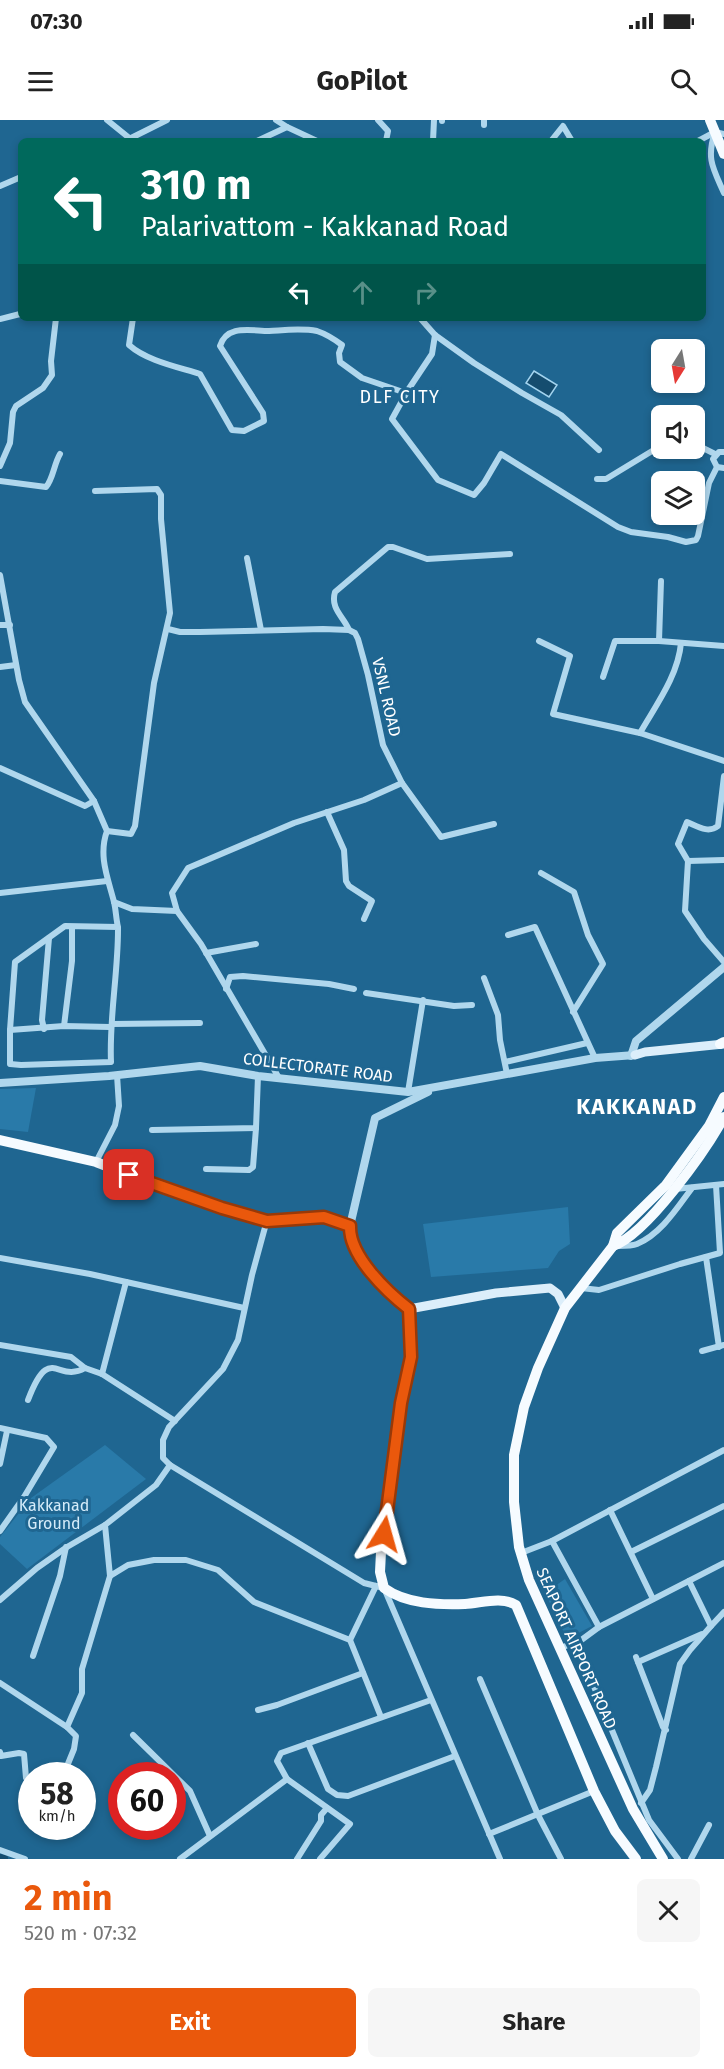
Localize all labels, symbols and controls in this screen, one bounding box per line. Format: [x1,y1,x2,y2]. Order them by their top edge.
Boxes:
text: 07:30 [30,8,83,35]
icon: menu [24,65,57,98]
text: GoPilot [316,65,408,97]
icon: search [667,65,700,98]
text: 310 m [141,160,251,210]
icon: left [42,162,120,240]
text: Palarivattom - Kakkanad Road [141,211,509,243]
icon: left [283,276,316,309]
icon: ahead [346,276,379,309]
icon: right [409,276,442,309]
north arrow [651,339,705,393]
map controls [651,339,705,525]
district label: DLF CITY [360,386,440,408]
button: sound [651,405,705,459]
button: layers [651,471,705,525]
street label: VSNL ROAD [368,656,405,738]
street label: COLLECTORATE ROAD [242,1049,394,1086]
district label: KAKKANAD [576,1093,698,1120]
pin [103,1149,154,1200]
icon: arrive [112,1158,145,1191]
park label: Kakkanad Ground [19,1496,89,1533]
position arrow [352,1502,416,1566]
street label: SEAPORT AIRPORT ROAD [532,1565,621,1732]
speed limit sign: 60 [108,1762,186,1840]
text: 58 [40,1776,74,1812]
text: km/h [38,1807,76,1825]
text: 2 min [24,1876,113,1920]
button: close [637,1879,700,1942]
text: 520 m · 07:32 [24,1921,137,1945]
button: Exit [24,1988,356,2057]
button: Share [368,1988,700,2057]

